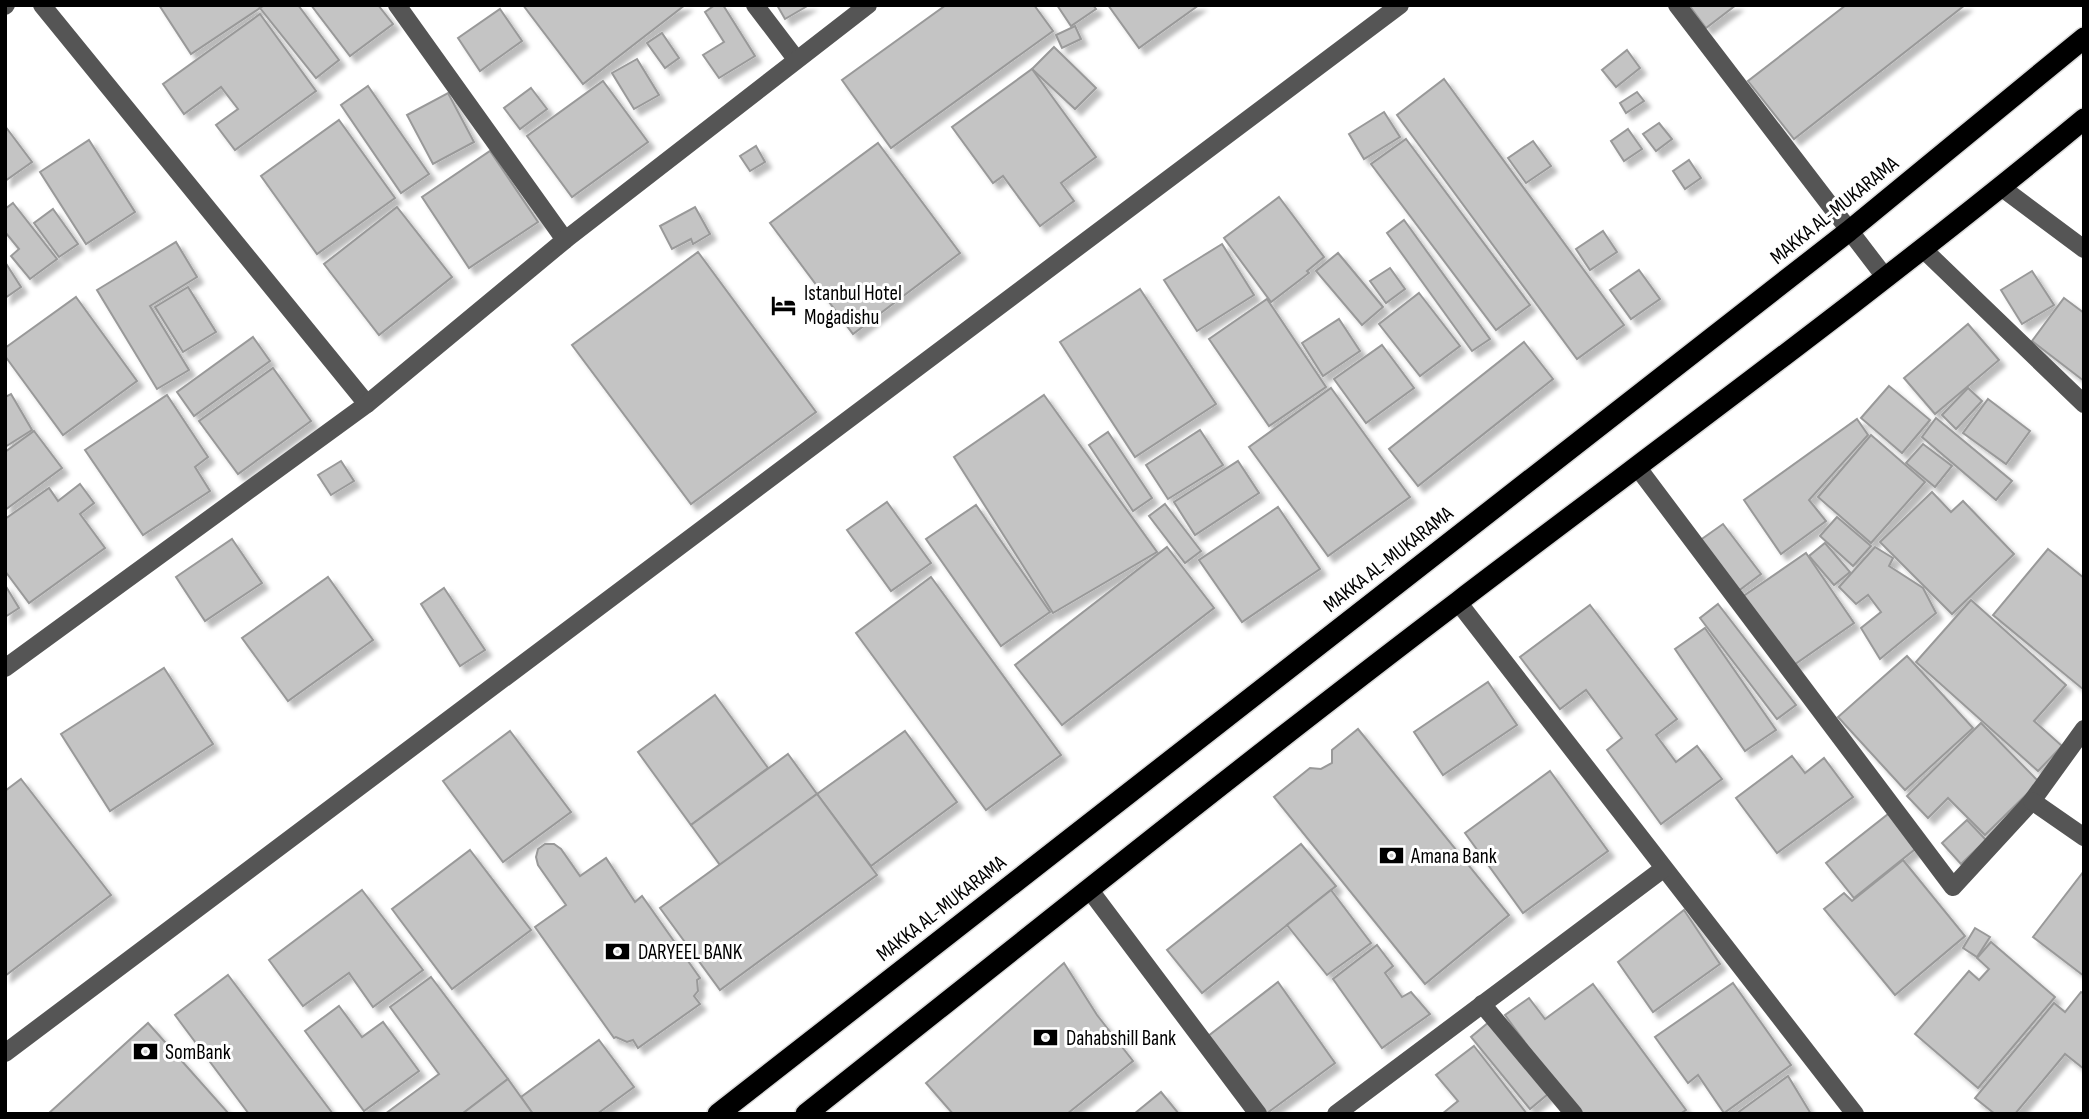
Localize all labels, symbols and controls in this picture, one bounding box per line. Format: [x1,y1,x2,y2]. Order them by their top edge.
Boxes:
street label: MAKKA AL-MUKARAMA [1765,150,1904,270]
place label: Istanbul Hotel Mogadishu [804,281,902,330]
hotel icon: Istanbul Hotel Mogadishu [770,291,798,319]
street label: MAKKA AL-MUKARAMA [1319,500,1459,618]
bank icon: Amana Bank [1377,842,1405,870]
place label: Amana Bank [1410,844,1497,869]
street label: MAKKA AL-MUKARAMA [872,849,1012,967]
bank icon: DARYEEL BANK [604,938,632,966]
place label: DARYEEL BANK [638,940,743,965]
bank icon: Dahabshill Bank [1032,1024,1060,1052]
place label: Dahabshill Bank [1066,1026,1176,1051]
bank icon: SomBank [131,1038,159,1066]
place label: SomBank [165,1040,231,1065]

